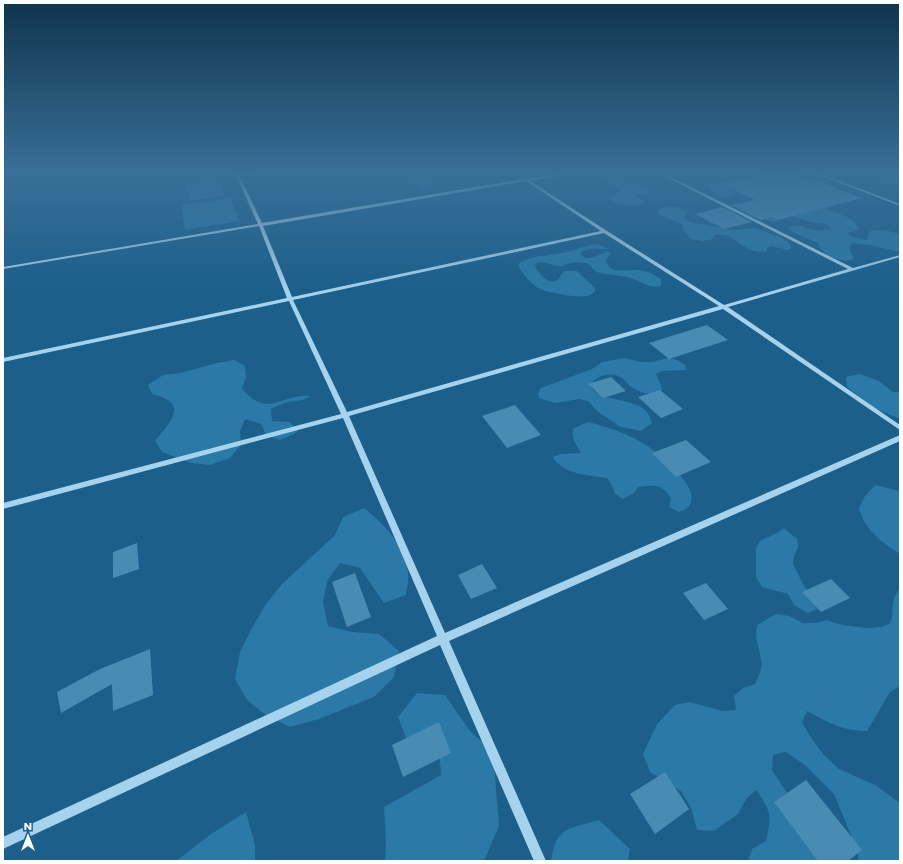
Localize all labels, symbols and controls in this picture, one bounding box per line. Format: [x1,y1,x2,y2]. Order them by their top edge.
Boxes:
north arrow [8,816,48,856]
text: N [24,818,32,834]

